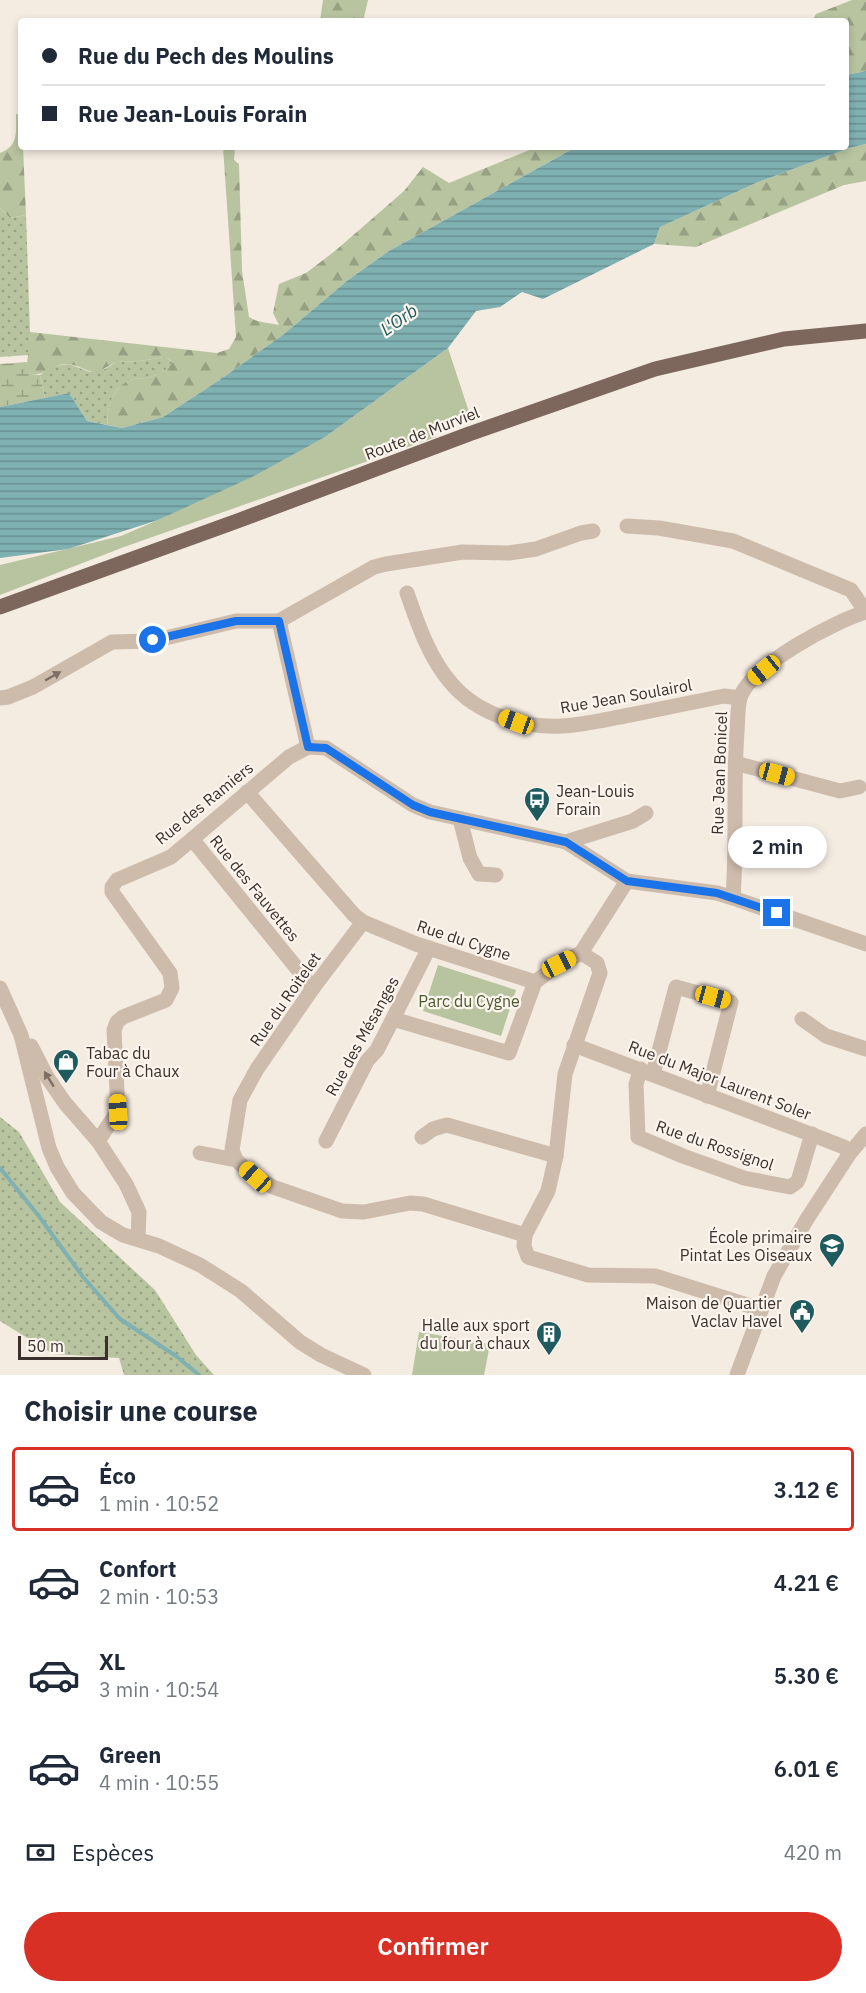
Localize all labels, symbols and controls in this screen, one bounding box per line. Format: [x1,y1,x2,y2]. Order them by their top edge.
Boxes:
text: Rue du Pech des Moulins [78,41,334,70]
text: Rue Jean-Louis Forain [78,99,307,128]
water label: L'Orb [376,299,422,341]
street label: Route de Murviel [362,402,482,464]
route start [139,626,166,653]
car [744,652,784,688]
one-way arrow [45,671,62,681]
street label: Rue Jean Soulairol [558,675,694,717]
car [496,707,536,737]
street label: Rue Jean Bonicel [707,711,731,835]
street label: Rue des Ramiers [151,757,257,849]
car [757,761,797,787]
place label: Jean-Louis Forain [556,781,635,819]
bus stop icon: Jean-Louis Forain [522,785,552,823]
callout: 2 min [728,826,826,868]
street label: Rue des Fauvettes [206,831,304,945]
text: 2 min [752,833,803,860]
route end [763,899,790,926]
street label: Rue du Cygne [414,915,514,965]
street label: Rue du Roitelet [245,948,325,1050]
car [539,948,579,980]
street label: Rue des Mésanges [321,973,403,1099]
car [693,984,733,1010]
park label: Parc du Cygne [418,991,520,1011]
street label: Rue du Major Laurent Soler [626,1036,814,1124]
place label: Tabac du Four à Chaux [86,1043,179,1081]
shop icon: Tabac du Four à Chaux [51,1047,81,1085]
one-way arrow [44,1071,55,1087]
car [108,1094,128,1130]
street label: Rue du Rossignol [653,1115,777,1175]
car [236,1158,274,1196]
place label: École primaire Pintat Les Oiseaux [680,1226,812,1265]
school or university icon: École primaire Pintat Les Oiseaux [817,1231,847,1269]
place label: Maison de Quartier Vaclav Havel [646,1293,782,1331]
public building icon: Maison de Quartier Vaclav Havel [787,1297,817,1335]
place label: Halle aux sport du four à chaux [420,1315,530,1353]
building icon: Halle aux sport du four à chaux [534,1319,564,1357]
scale bar [18,1333,108,1360]
text: 50 m [27,1336,64,1356]
text: Choisir une course [24,1393,258,1428]
text: Éco [99,1461,136,1490]
icon: car [27,1462,81,1516]
text: 3.12 € [774,1475,839,1504]
text: 1 min · 10:52 [99,1490,219,1517]
text: Confort [99,1554,177,1583]
icon: car [27,1555,81,1609]
text: 4.21 € [774,1568,839,1597]
text: 2 min · 10:53 [99,1583,219,1610]
text: XL [99,1647,125,1676]
icon: car [27,1648,81,1702]
text: 5.30 € [774,1661,839,1690]
text: 3 min · 10:54 [99,1676,219,1703]
text: Green [99,1740,161,1769]
icon: car [27,1741,81,1795]
text: 6.01 € [774,1754,839,1783]
text: 4 min · 10:55 [99,1769,219,1796]
icon: cash [24,1836,57,1869]
text: Espèces [72,1838,154,1867]
text: 420 m [784,1839,842,1866]
button: Confirmer [24,1912,842,1981]

